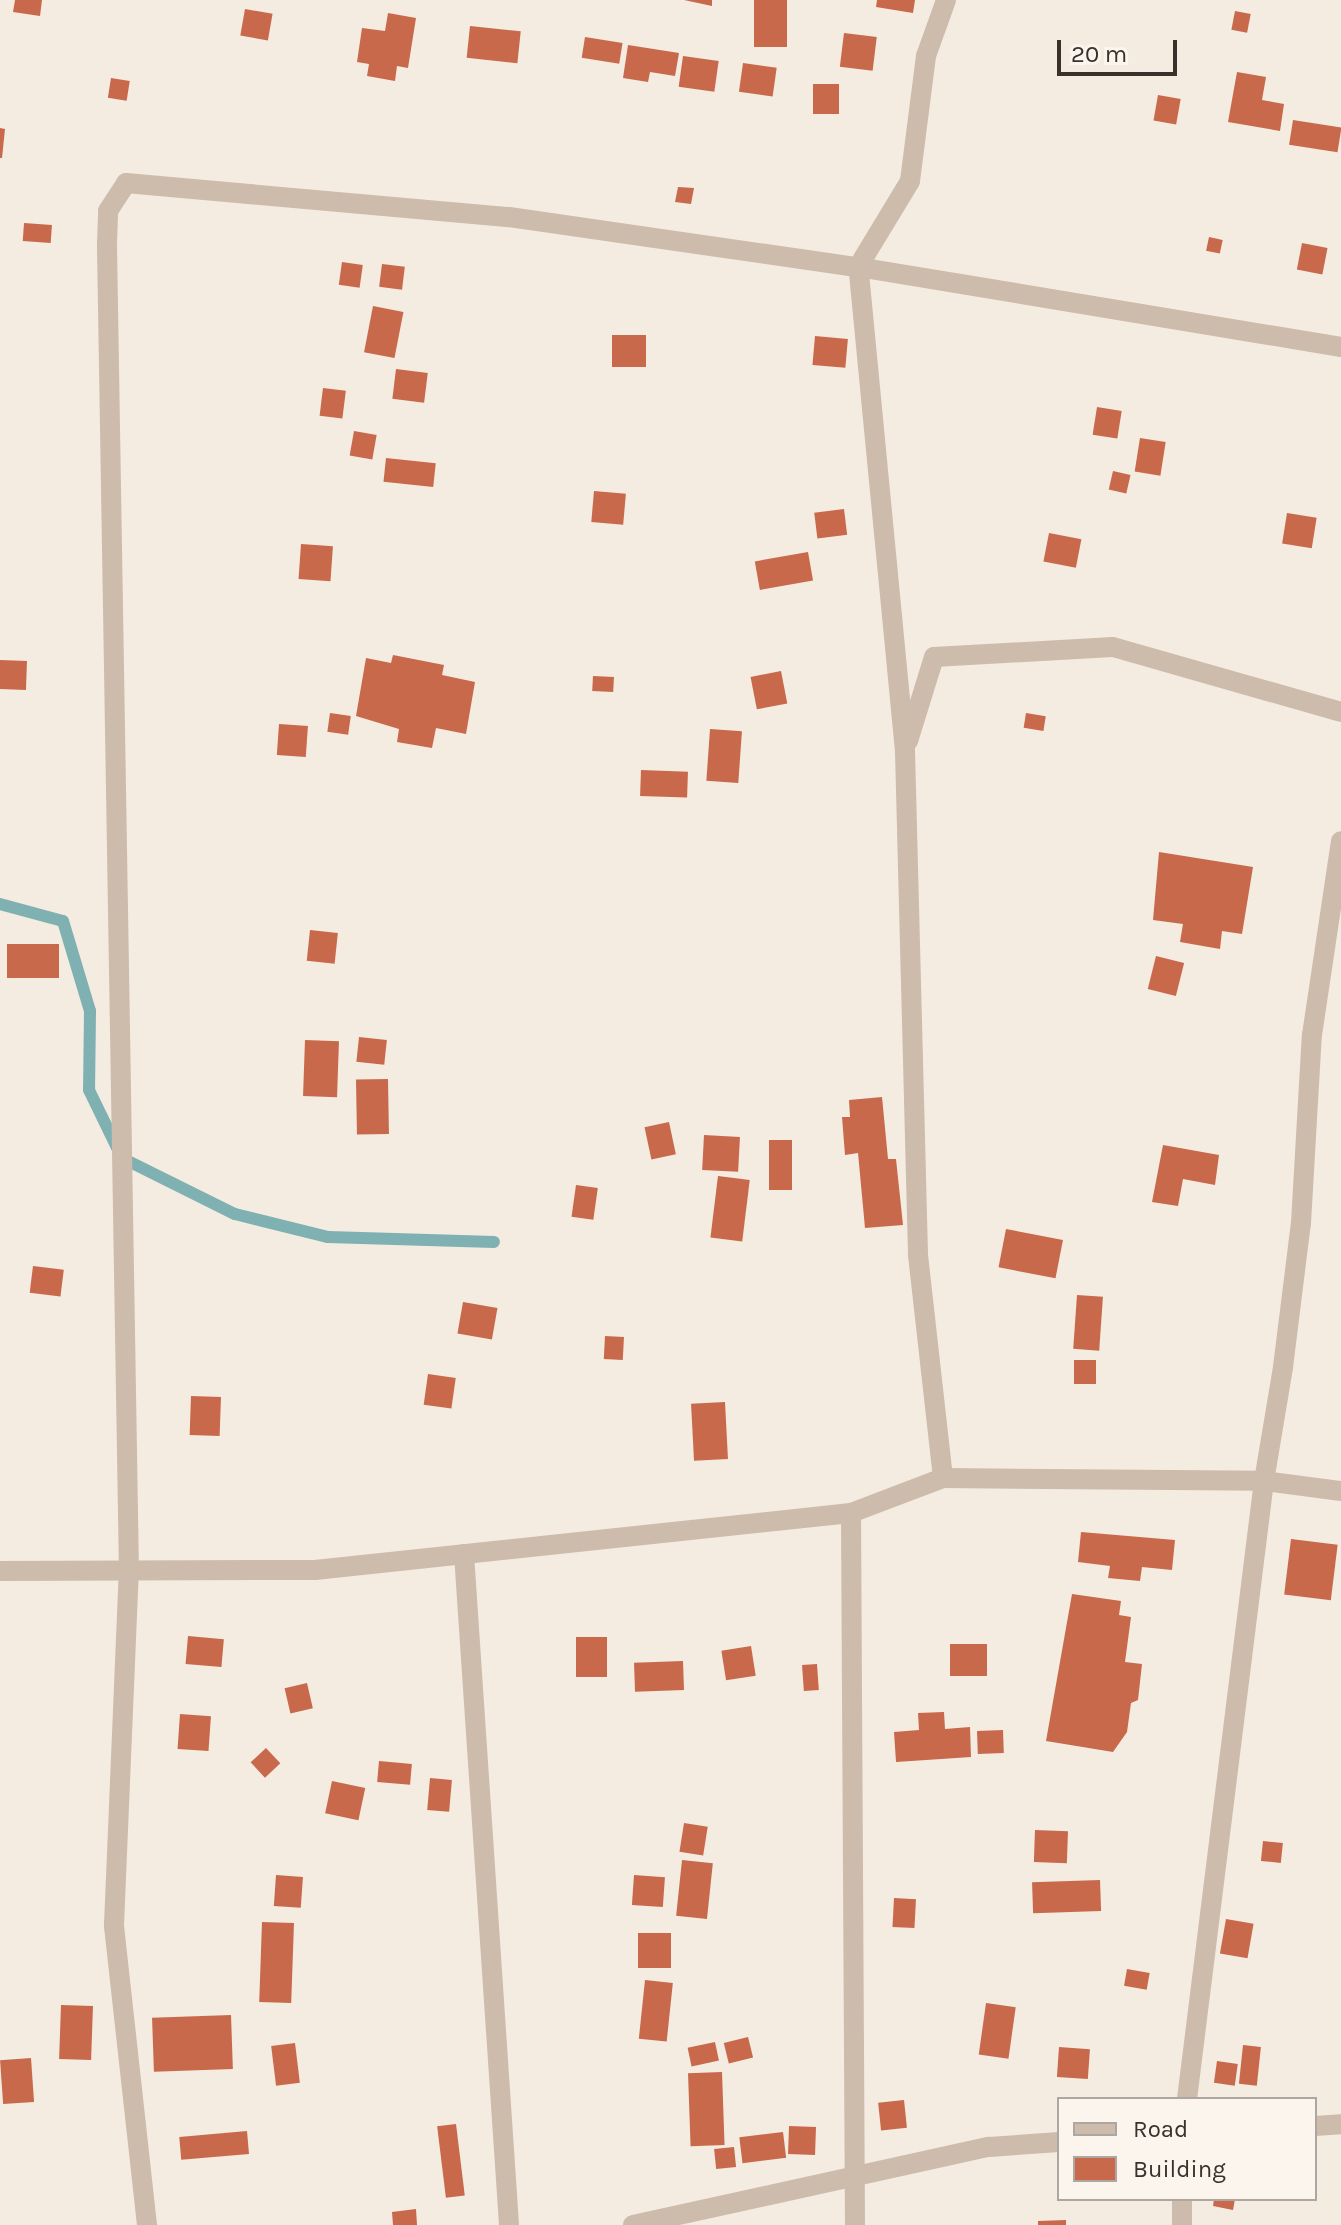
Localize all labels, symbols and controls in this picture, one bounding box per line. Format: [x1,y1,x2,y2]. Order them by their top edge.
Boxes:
scale bar [1061,24,1181,74]
text: 20 m [1071,40,1127,68]
legend [1057,2097,1317,2201]
text: Road [1133,2115,1188,2143]
text: Building [1133,2155,1226,2183]

